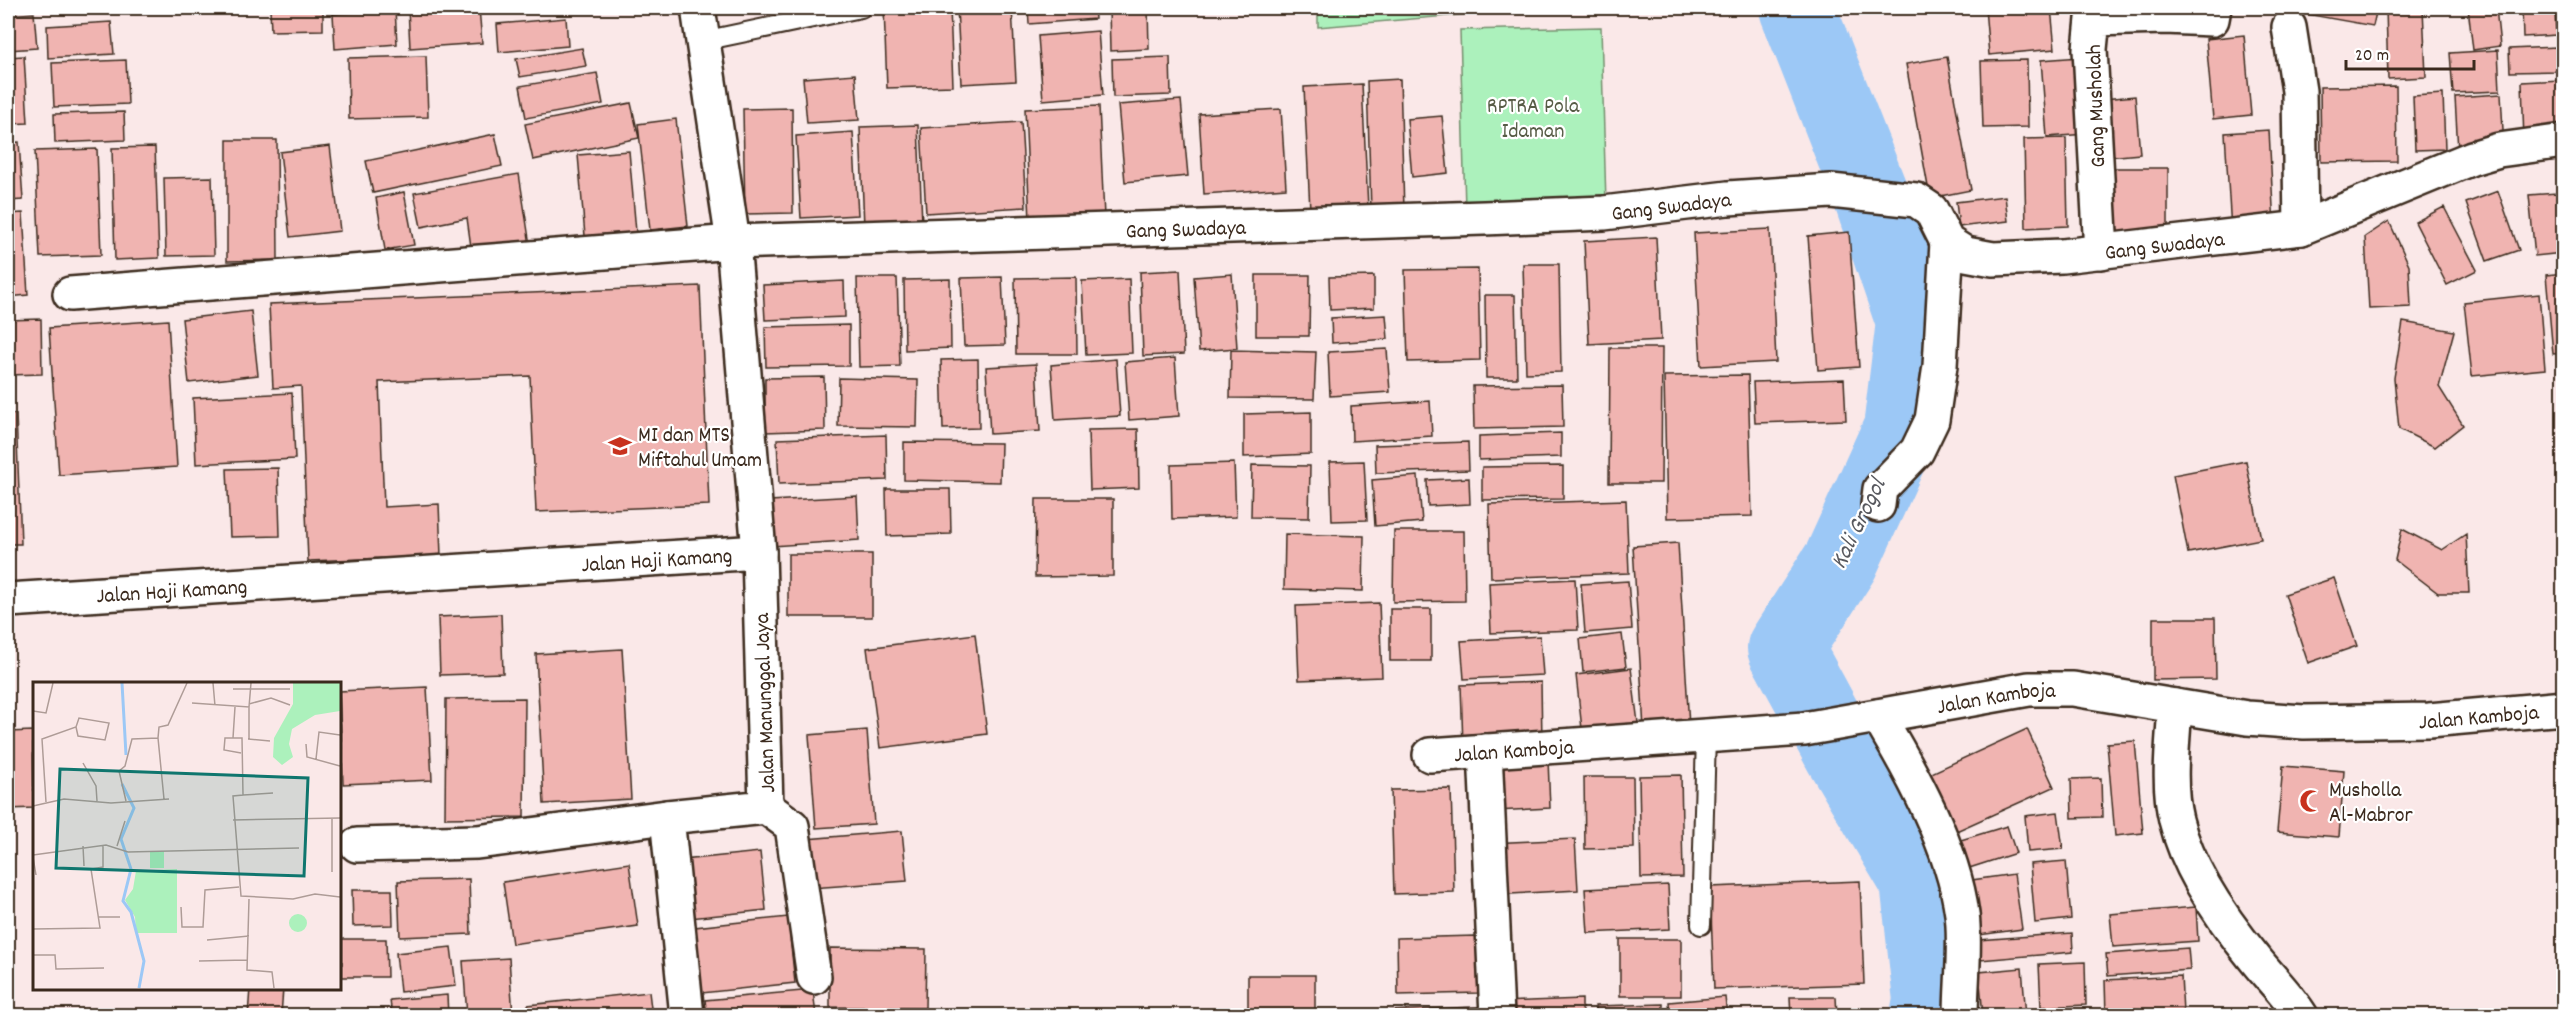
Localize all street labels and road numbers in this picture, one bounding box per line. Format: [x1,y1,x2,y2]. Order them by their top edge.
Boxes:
street label: Gang Musholah [2080,44,2115,168]
street label: Gang Swadaya [1610,186,1734,231]
street label: Gang Swadaya [1125,214,1247,248]
street label: Gang Swadaya [2103,225,2227,270]
street label: Jalan Haji Kamang [580,542,733,582]
street label: Jalan Haji Kamang [95,573,248,613]
street label: Jalan Manunggal Jaya [748,612,785,793]
street label: Jalan Kamboja [1935,677,2056,724]
street label: Jalan Kamboja [2419,698,2541,739]
street label: Jalan Kamboja [1453,733,1576,772]

